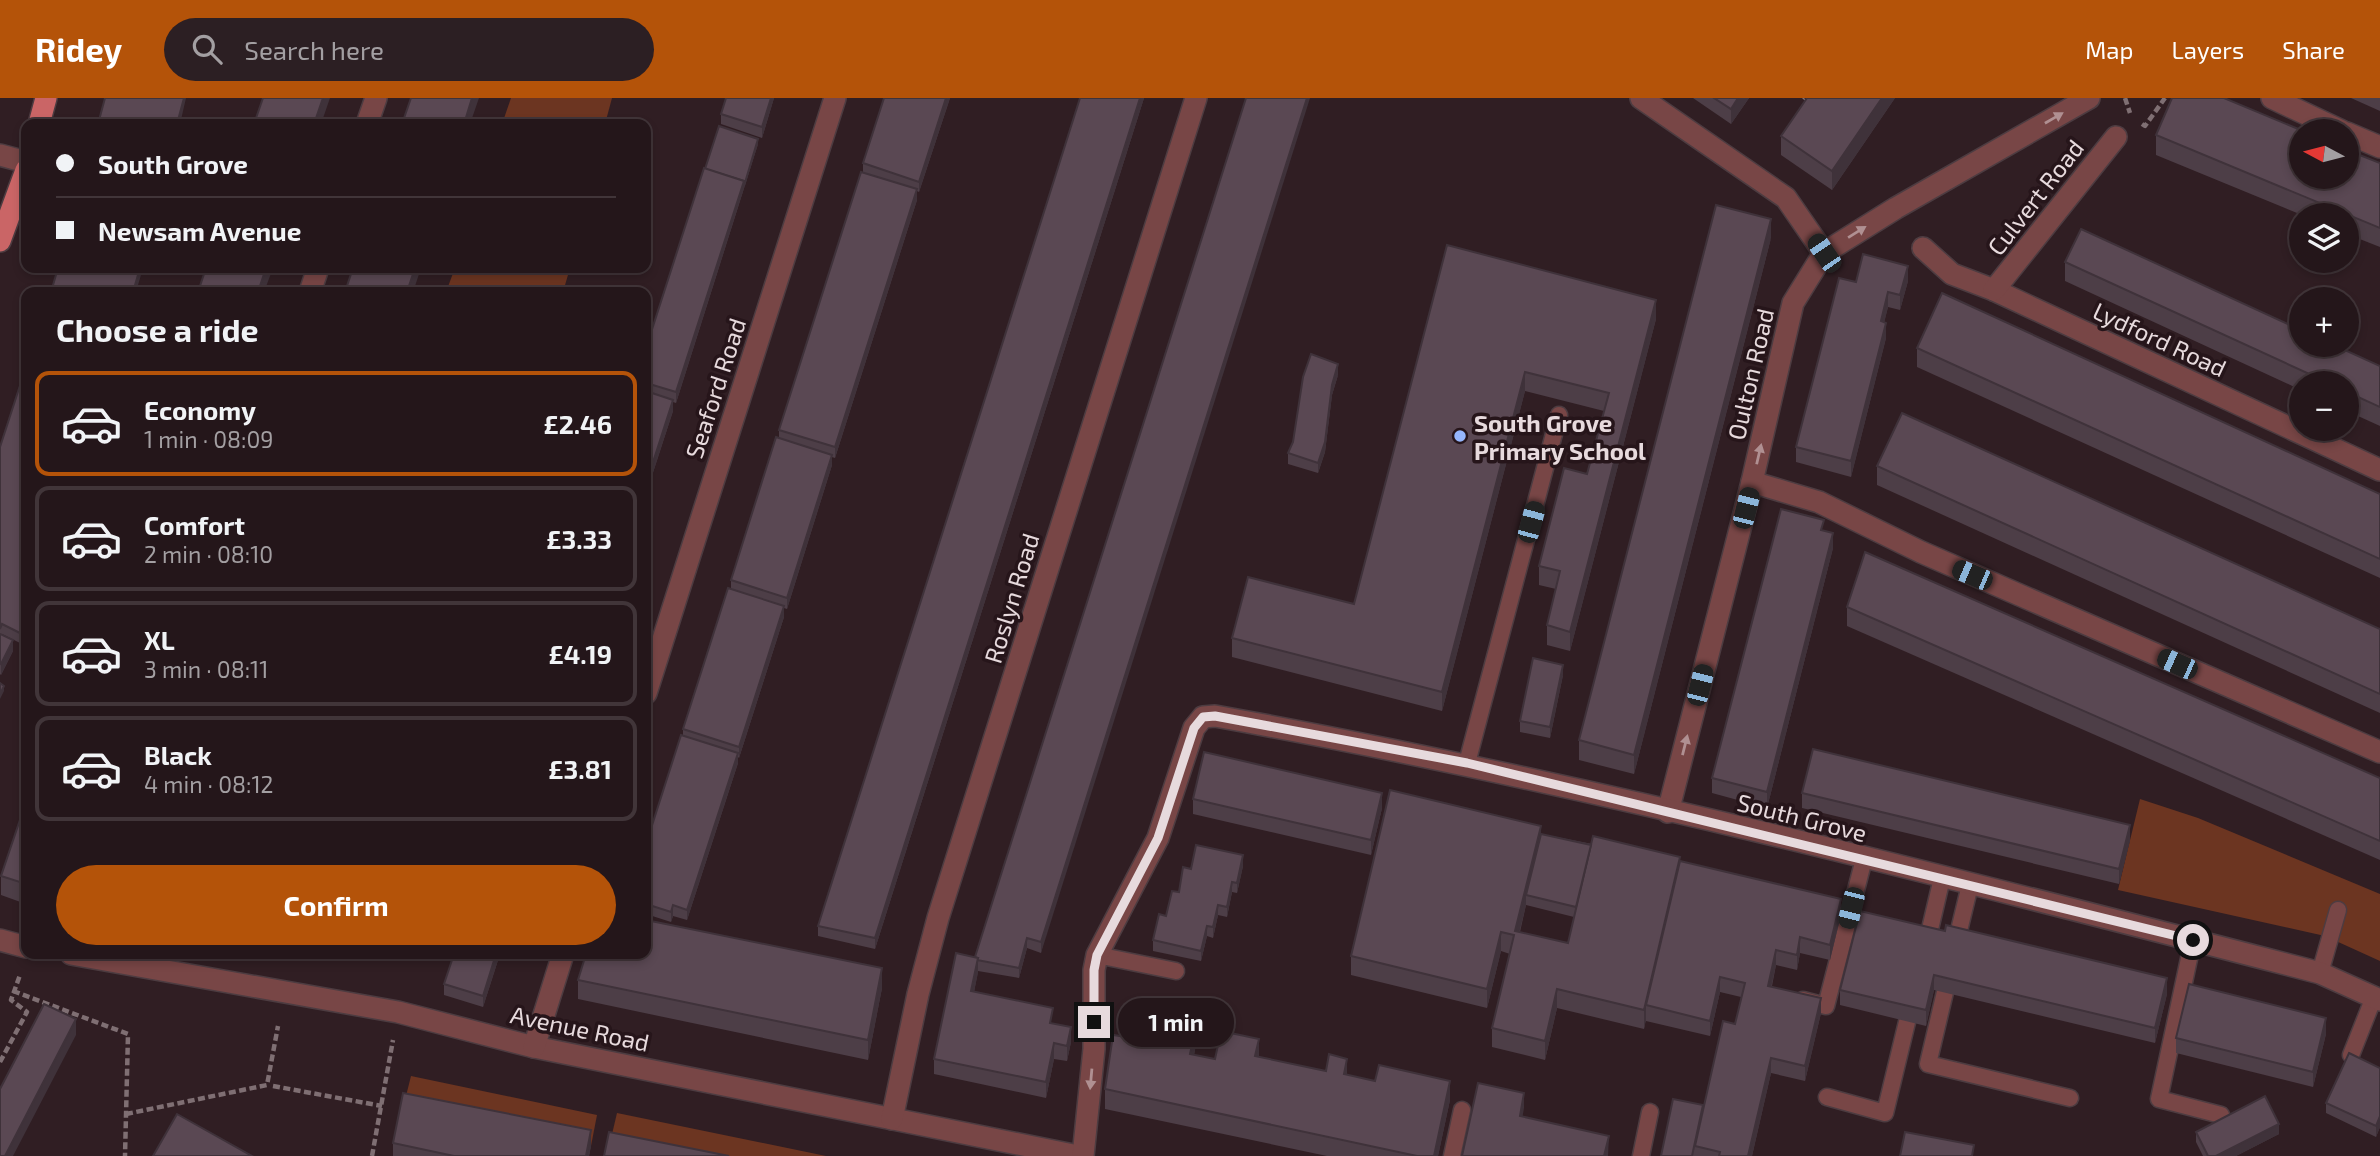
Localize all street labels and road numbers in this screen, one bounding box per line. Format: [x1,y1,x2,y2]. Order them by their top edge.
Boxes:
street label: Culvert Road [1981,133,2089,261]
street label: Lydford Road [2089,296,2231,382]
street label: Oulton Road [1721,305,1779,443]
street label: Seaford Road [679,314,751,462]
street label: Roslyn Road [977,529,1045,667]
street label: South Grove [1734,787,1870,847]
street label: Avenue Road [508,999,652,1057]

